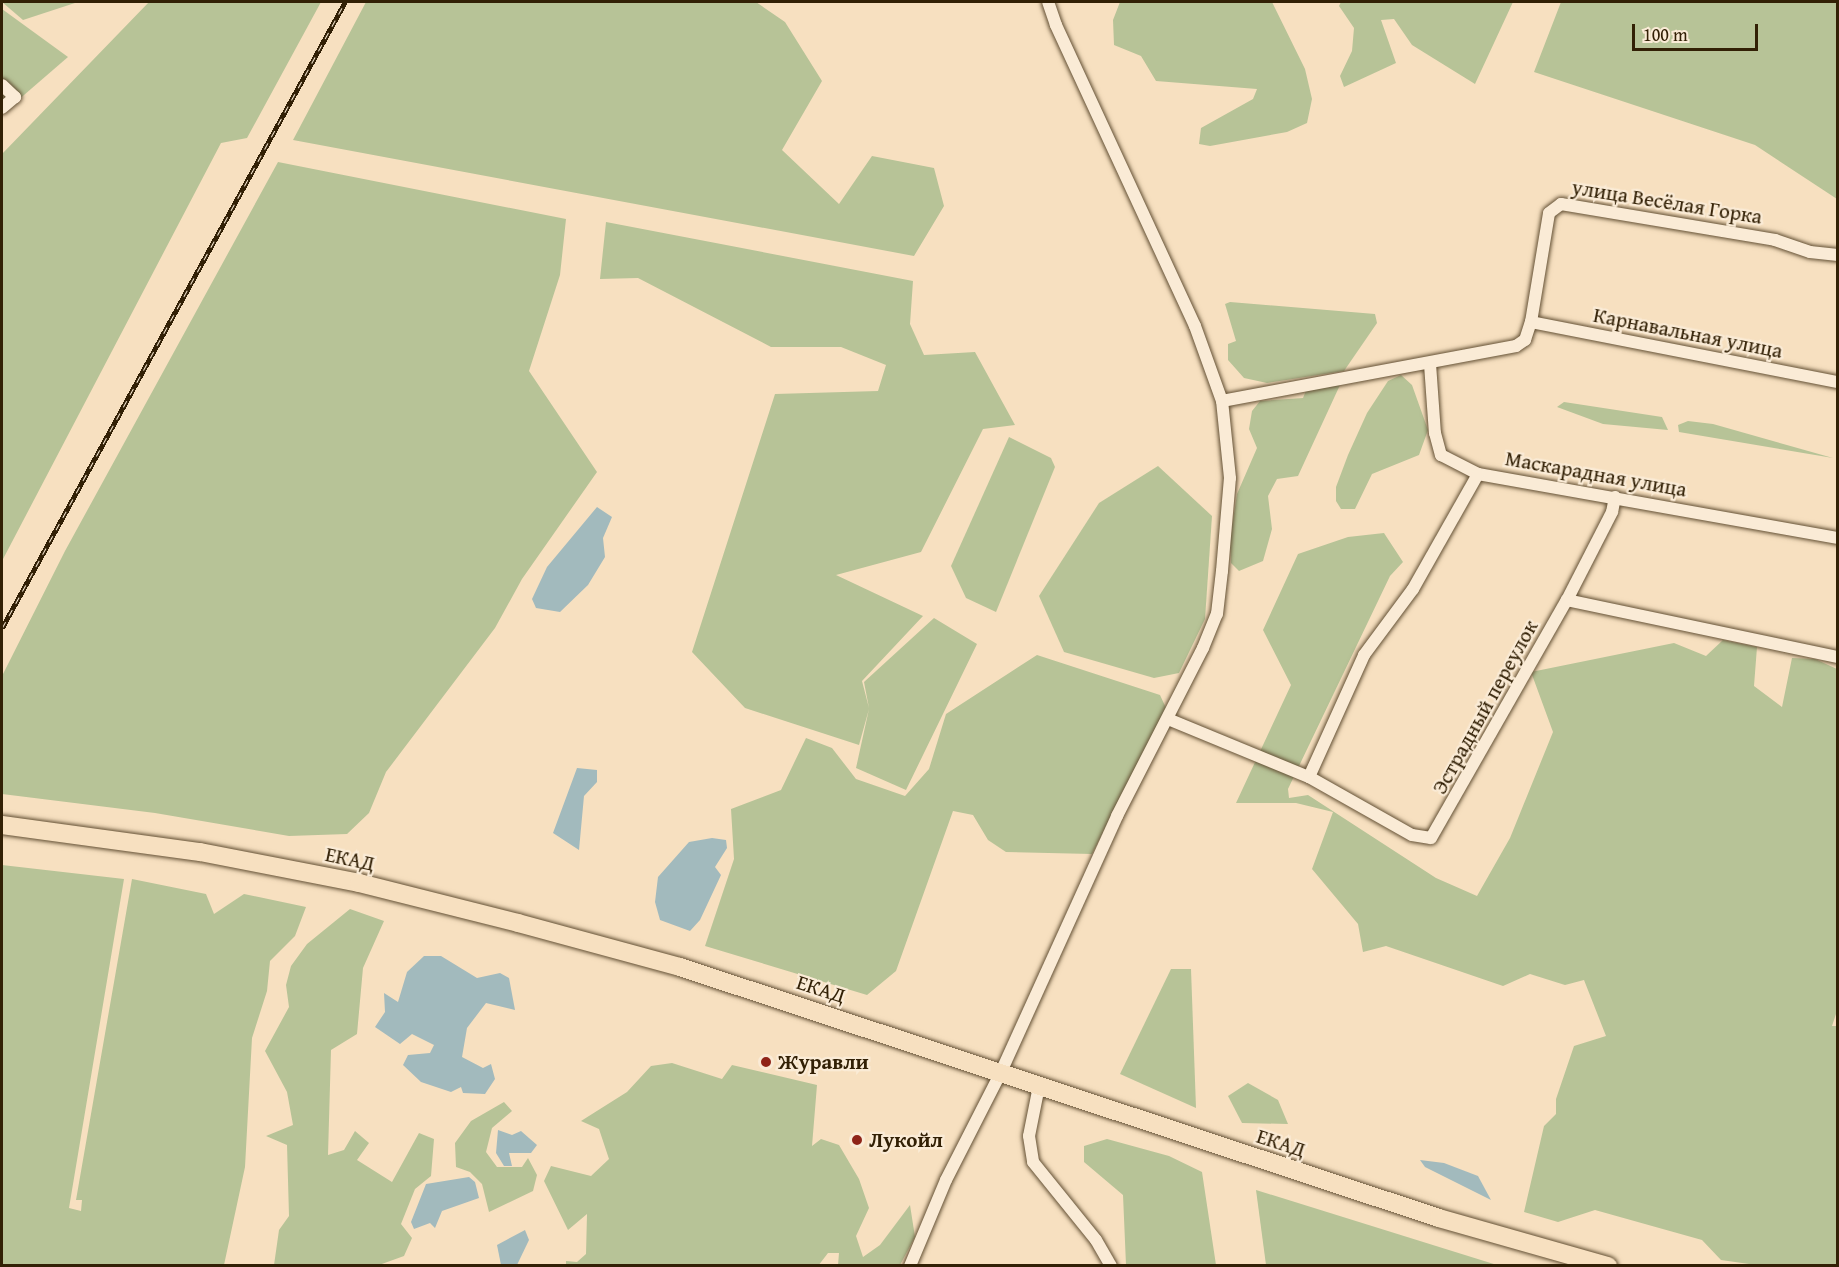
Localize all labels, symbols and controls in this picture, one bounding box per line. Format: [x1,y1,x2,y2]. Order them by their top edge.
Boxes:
scale bar [1635,12,1761,50]
text: 100 m [1643,21,1688,48]
street label: улица Весёлая Горка [1570,175,1764,229]
street label: Карнавальная улица [1591,302,1785,364]
street label: Маскарадная улица [1503,446,1689,502]
street label: Эстрадный переулок [1427,616,1543,798]
street label: ЕКАД [323,842,377,876]
street label: ЕКАД [793,969,849,1009]
place label: Журавли [778,1049,869,1075]
marker: Журавли [759,1055,773,1069]
street label: ЕКАД [1253,1123,1309,1163]
place label: Лукойл [869,1127,943,1153]
marker: Лукойл [850,1133,864,1147]

